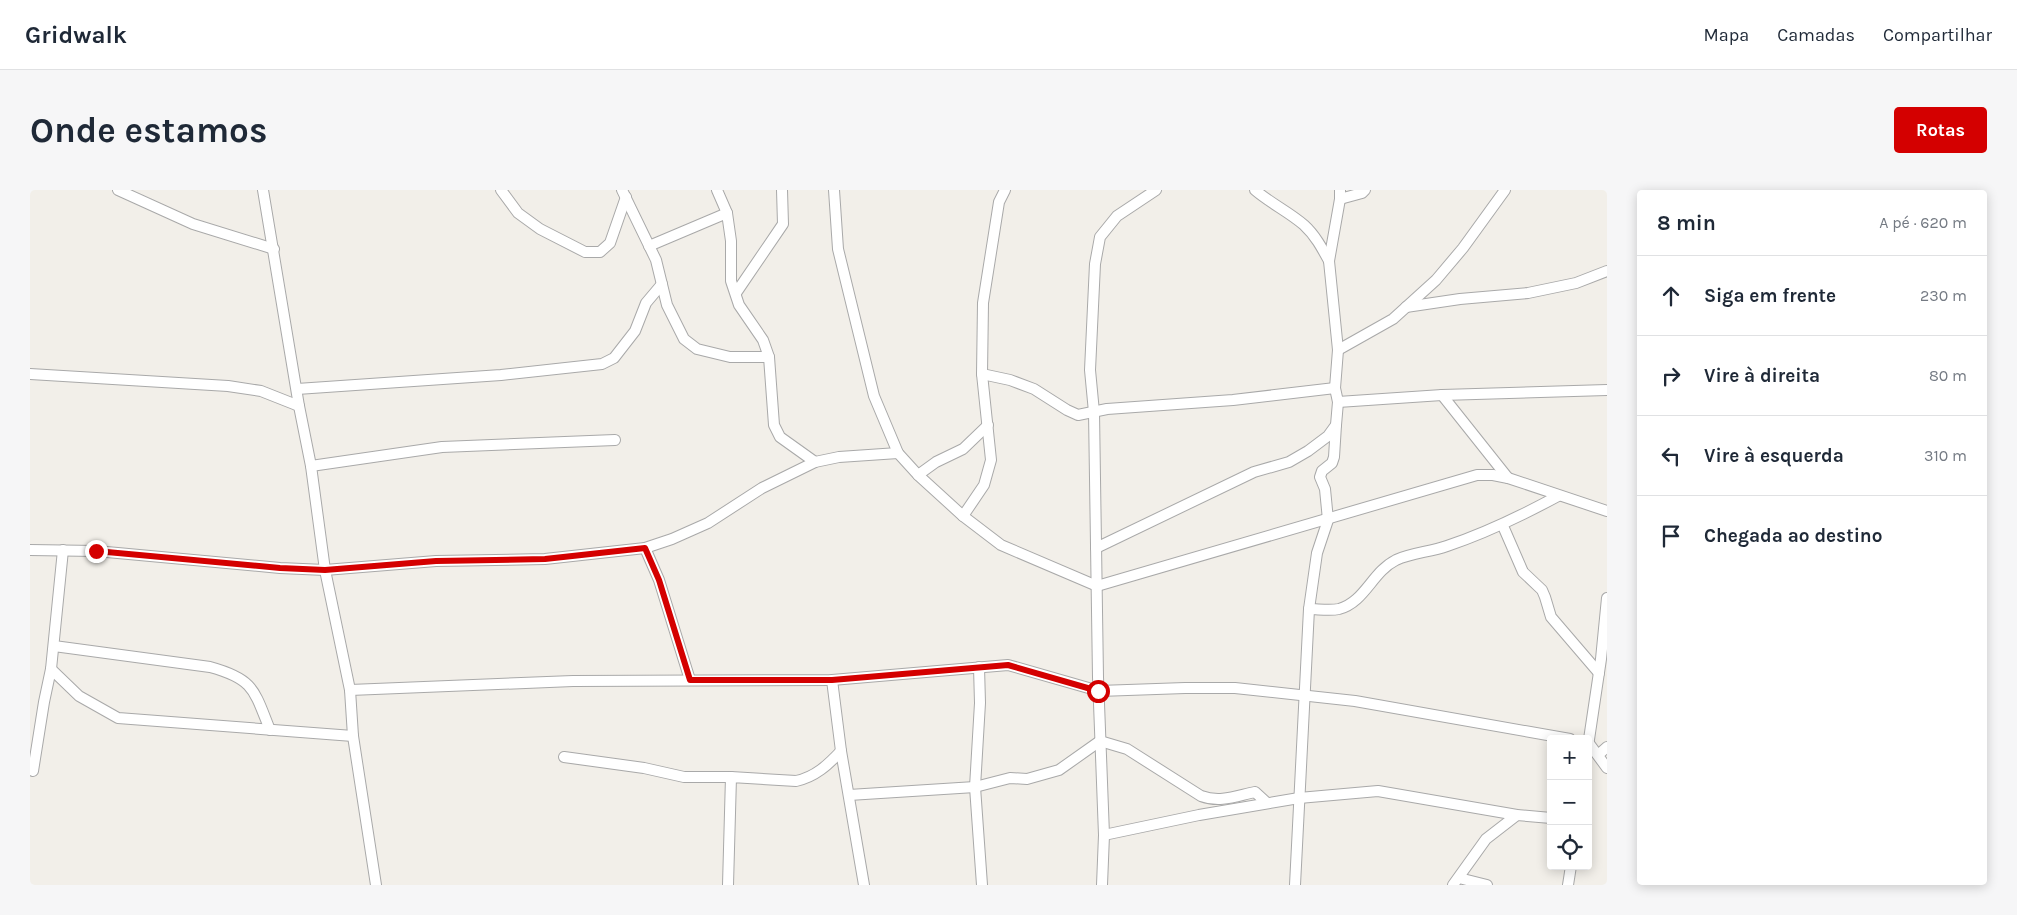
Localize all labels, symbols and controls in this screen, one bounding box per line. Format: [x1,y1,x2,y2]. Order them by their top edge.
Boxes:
text: Gridwalk [25,21,127,49]
text: Mapa [1704,24,1749,46]
text: Camadas [1777,24,1855,46]
text: Compartilhar [1883,24,1992,46]
button: Rotas [1894,107,1987,153]
text: Onde estamos [30,110,267,151]
text: 8 min [1657,211,1716,235]
text: A pé · 620 m [1879,213,1967,232]
icon: ahead [1657,282,1685,310]
text: Siga em frente [1704,285,1836,307]
text: 230 m [1920,286,1967,305]
icon: right [1657,362,1685,390]
text: Vire à direita [1704,365,1820,387]
text: 80 m [1929,366,1967,385]
icon: left [1657,442,1685,470]
text: Vire à esquerda [1704,445,1844,467]
text: 310 m [1924,446,1967,465]
icon: arrive [1657,522,1685,550]
text: Chegada ao destino [1704,525,1882,547]
route end [85,540,108,563]
route start [1087,680,1110,703]
map controls [1547,735,1592,870]
button: + [1547,735,1592,780]
button: − [1547,780,1592,825]
button: locate [1547,825,1592,870]

